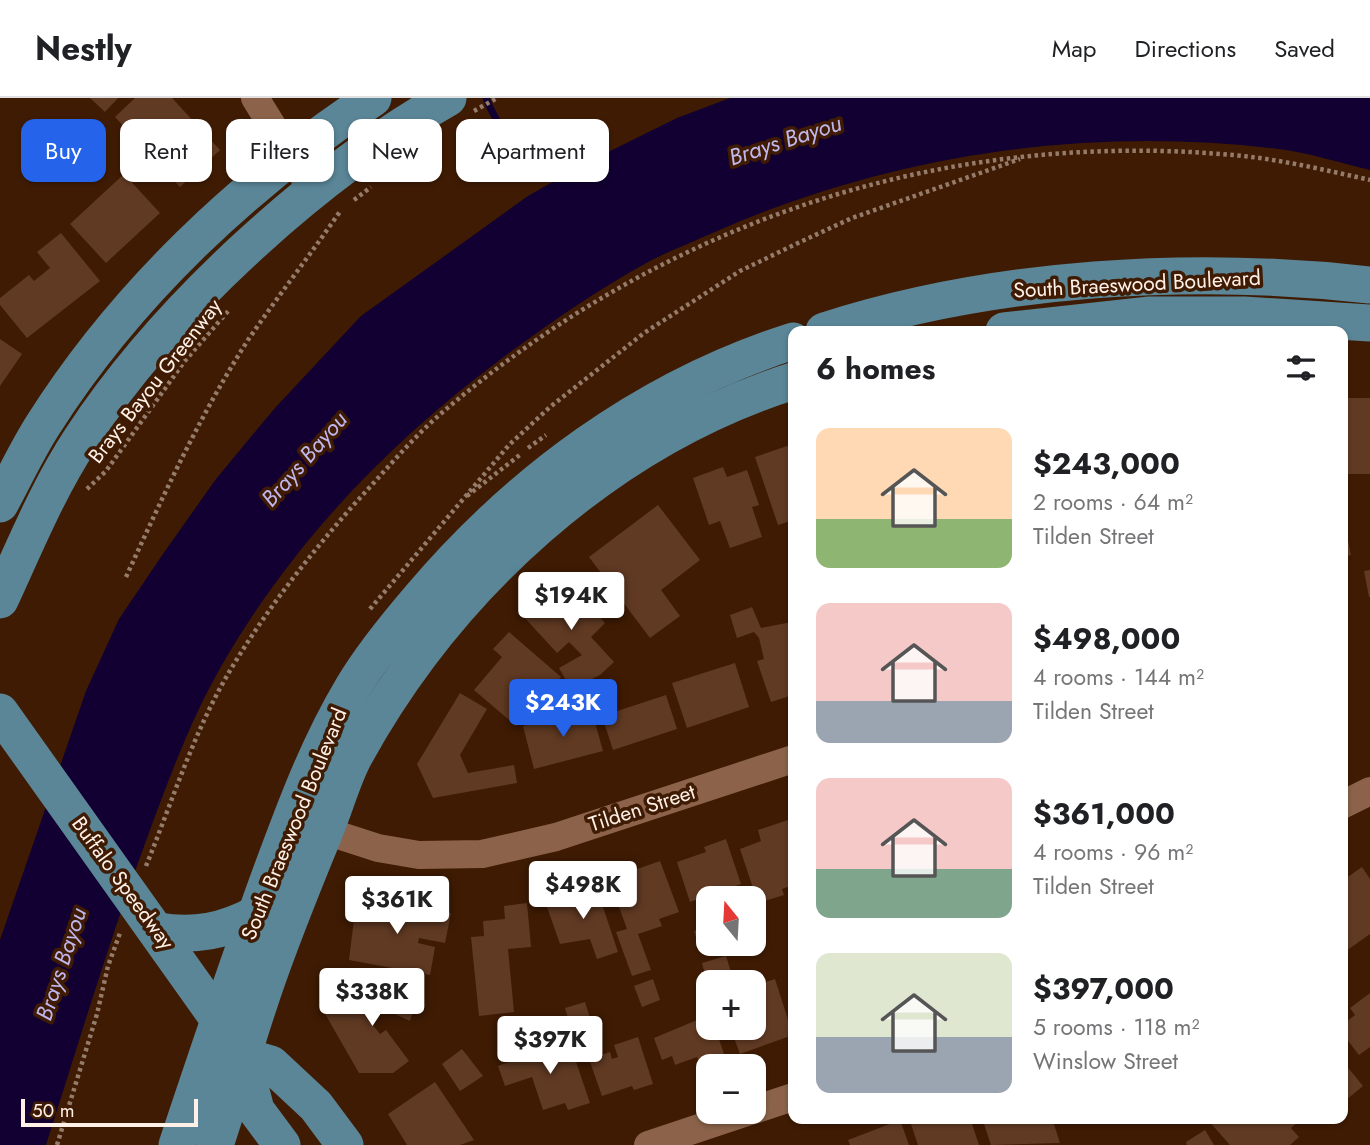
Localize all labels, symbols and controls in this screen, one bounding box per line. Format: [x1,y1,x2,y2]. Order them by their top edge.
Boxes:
text: Nestly [35,25,132,72]
text: Map [1052,31,1097,66]
text: Directions [1135,31,1236,66]
text: Saved [1274,31,1335,66]
water label: Brays Bayou [724,106,846,174]
chip: Buy [21,119,106,182]
chip: Rent [120,119,212,182]
chip: Filters [226,119,334,182]
chip: New [348,119,442,182]
chip: Apartment [456,119,609,182]
street label: South Braeswood Boulevard [1012,263,1262,305]
street label: Brays Bayou Greenway [81,292,229,470]
text: 6 homes [816,347,935,390]
icon: filters [1282,349,1320,387]
water label: Brays Bayou [253,404,355,514]
text: $243,000 [1033,442,1180,485]
icon: home [872,456,956,540]
text: 2 rooms · 64 m² [1033,485,1193,519]
text: Tilden Street [1033,519,1154,553]
pin: $194K [522,573,620,632]
text: $194K [534,578,608,612]
text: $498,000 [1033,617,1180,660]
icon: home [872,631,956,715]
text: 4 rooms · 144 m² [1033,660,1204,694]
pin: $243K [514,680,612,739]
text: $243K [525,685,601,719]
text: Tilden Street [1033,694,1154,728]
street label: South Braeswood Boulevard [234,704,354,944]
street label: Tilden Street [585,777,699,839]
text: $361,000 [1033,792,1175,835]
icon: home [872,806,956,890]
street label: Buffalo Speedway [64,810,182,956]
text: 4 rooms · 96 m² [1033,835,1193,869]
pin: $498K [534,862,632,921]
text: $498K [545,867,621,901]
text: Tilden Street [1033,869,1154,903]
pin: $361K [348,876,446,936]
text: $361K [361,882,433,916]
north arrow [696,886,766,956]
map controls [696,886,766,1124]
water label: Brays Bayou [27,903,95,1025]
text: $397,000 [1033,967,1174,1010]
pin: $338K [323,968,421,1028]
button: + [696,970,766,1040]
text: $338K [335,974,409,1008]
icon: home [872,981,956,1065]
text: 5 rooms · 118 m² [1033,1010,1200,1044]
pin: $397K [501,1016,599,1076]
text: $397K [513,1022,587,1056]
text: Winslow Street [1033,1044,1178,1078]
button: − [696,1054,766,1124]
scale bar [21,1096,198,1128]
text: 50 m [32,1097,75,1124]

